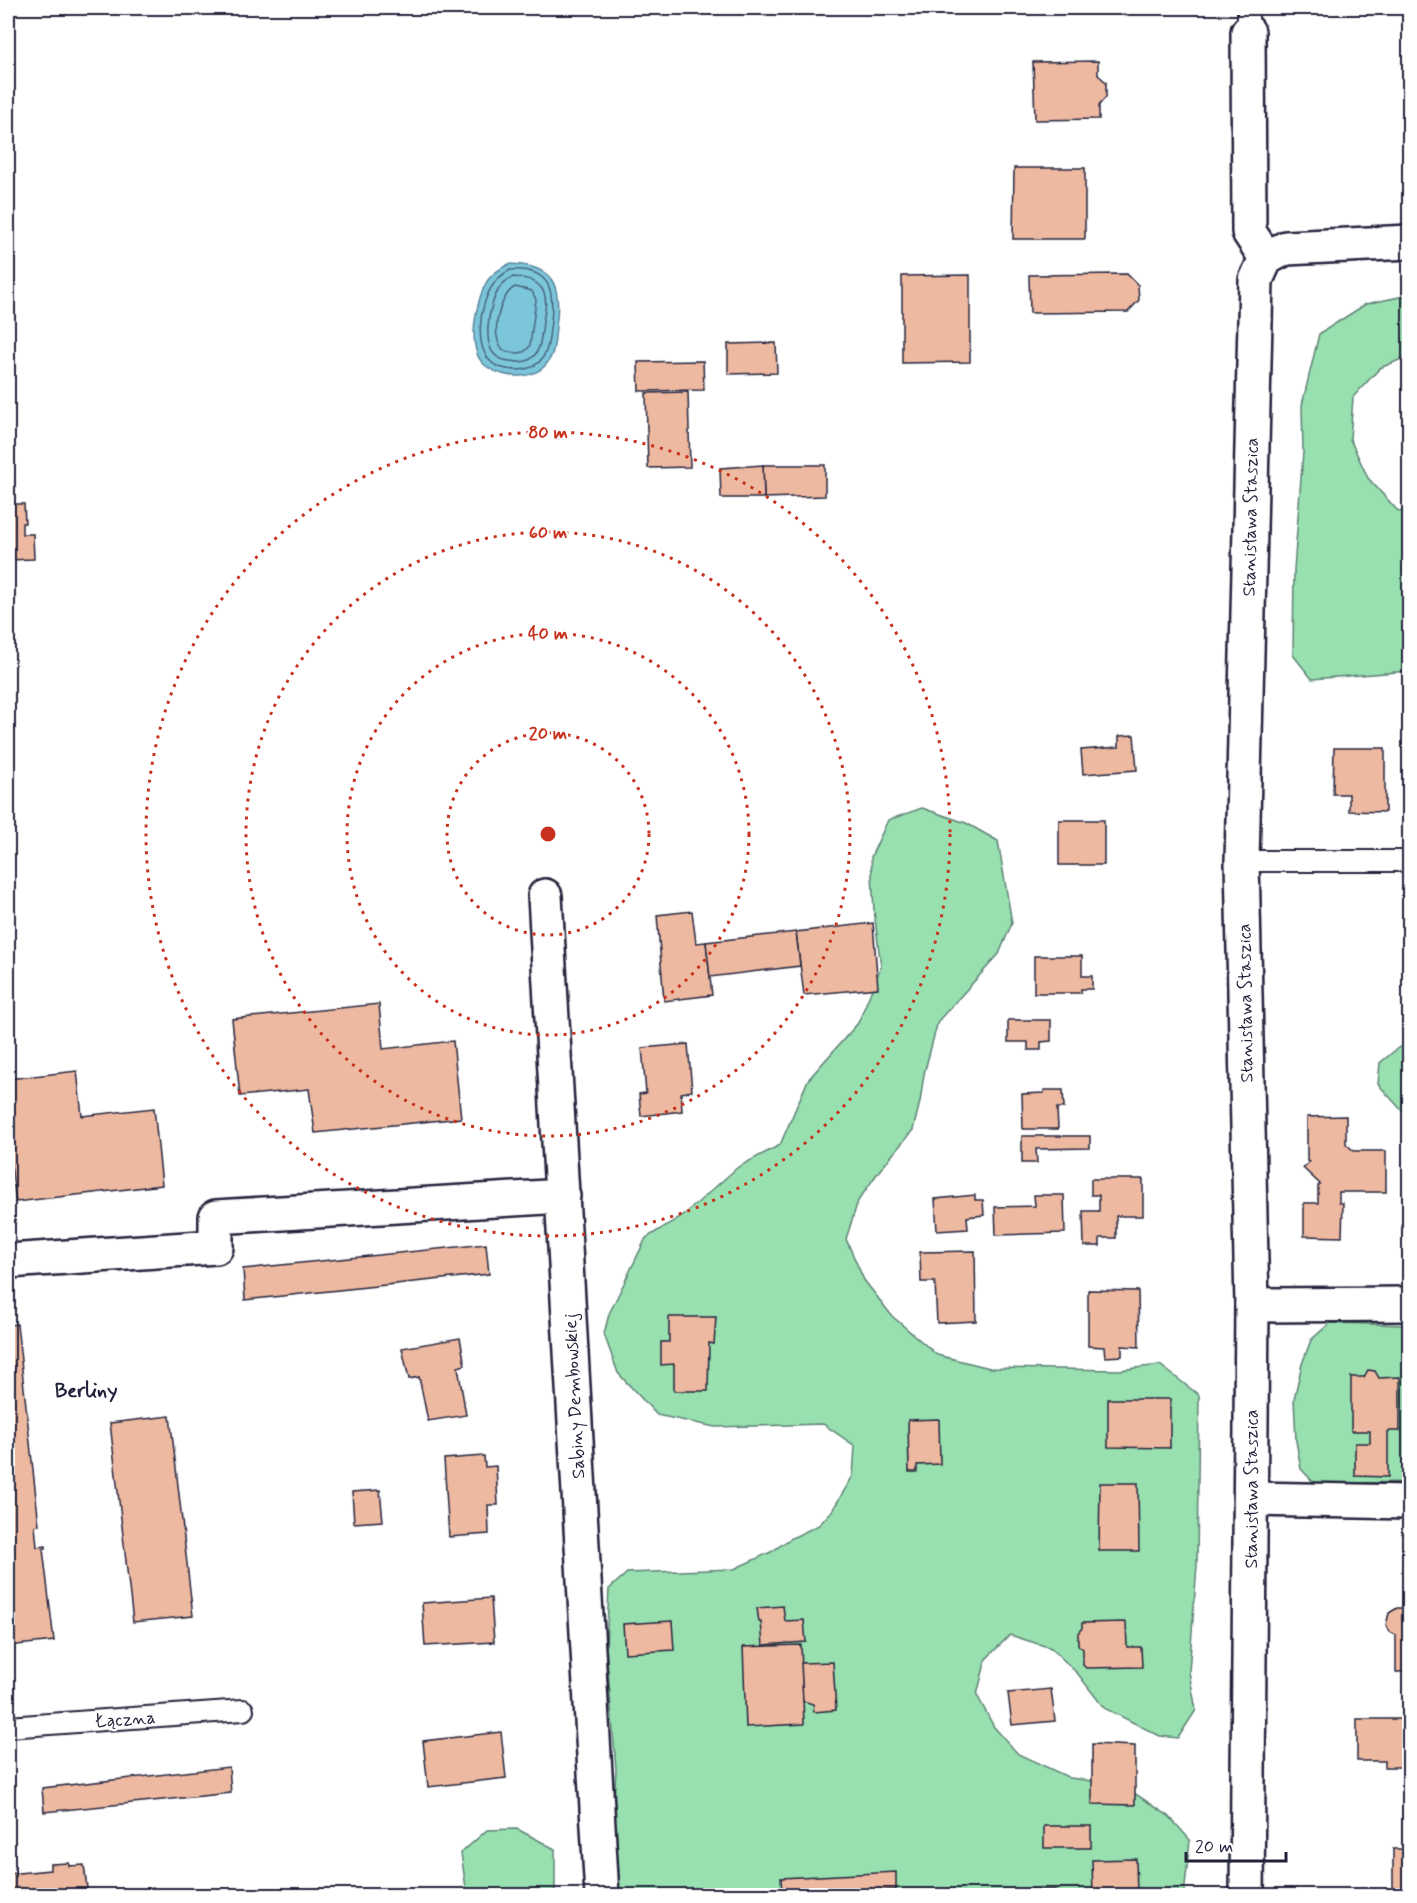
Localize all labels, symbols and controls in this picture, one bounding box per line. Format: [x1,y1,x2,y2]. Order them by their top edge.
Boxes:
text: 80 m [528,421,568,445]
street label: Stanisława Staszica [1238,437,1264,597]
text: 60 m [529,521,567,545]
text: 40 m [528,622,568,646]
text: 20 m [529,722,567,746]
centre of rings [538,824,558,844]
street label: Stanisława Staszica [1233,923,1259,1083]
street label: Sabiny Dembowskiej [559,1313,591,1479]
district label: Berliny [55,1378,117,1405]
street label: Stanisława Staszica [1240,1409,1264,1569]
street label: Łączna [94,1706,156,1734]
scale bar [1186,1825,1286,1863]
text: 20 m [1195,1835,1233,1859]

